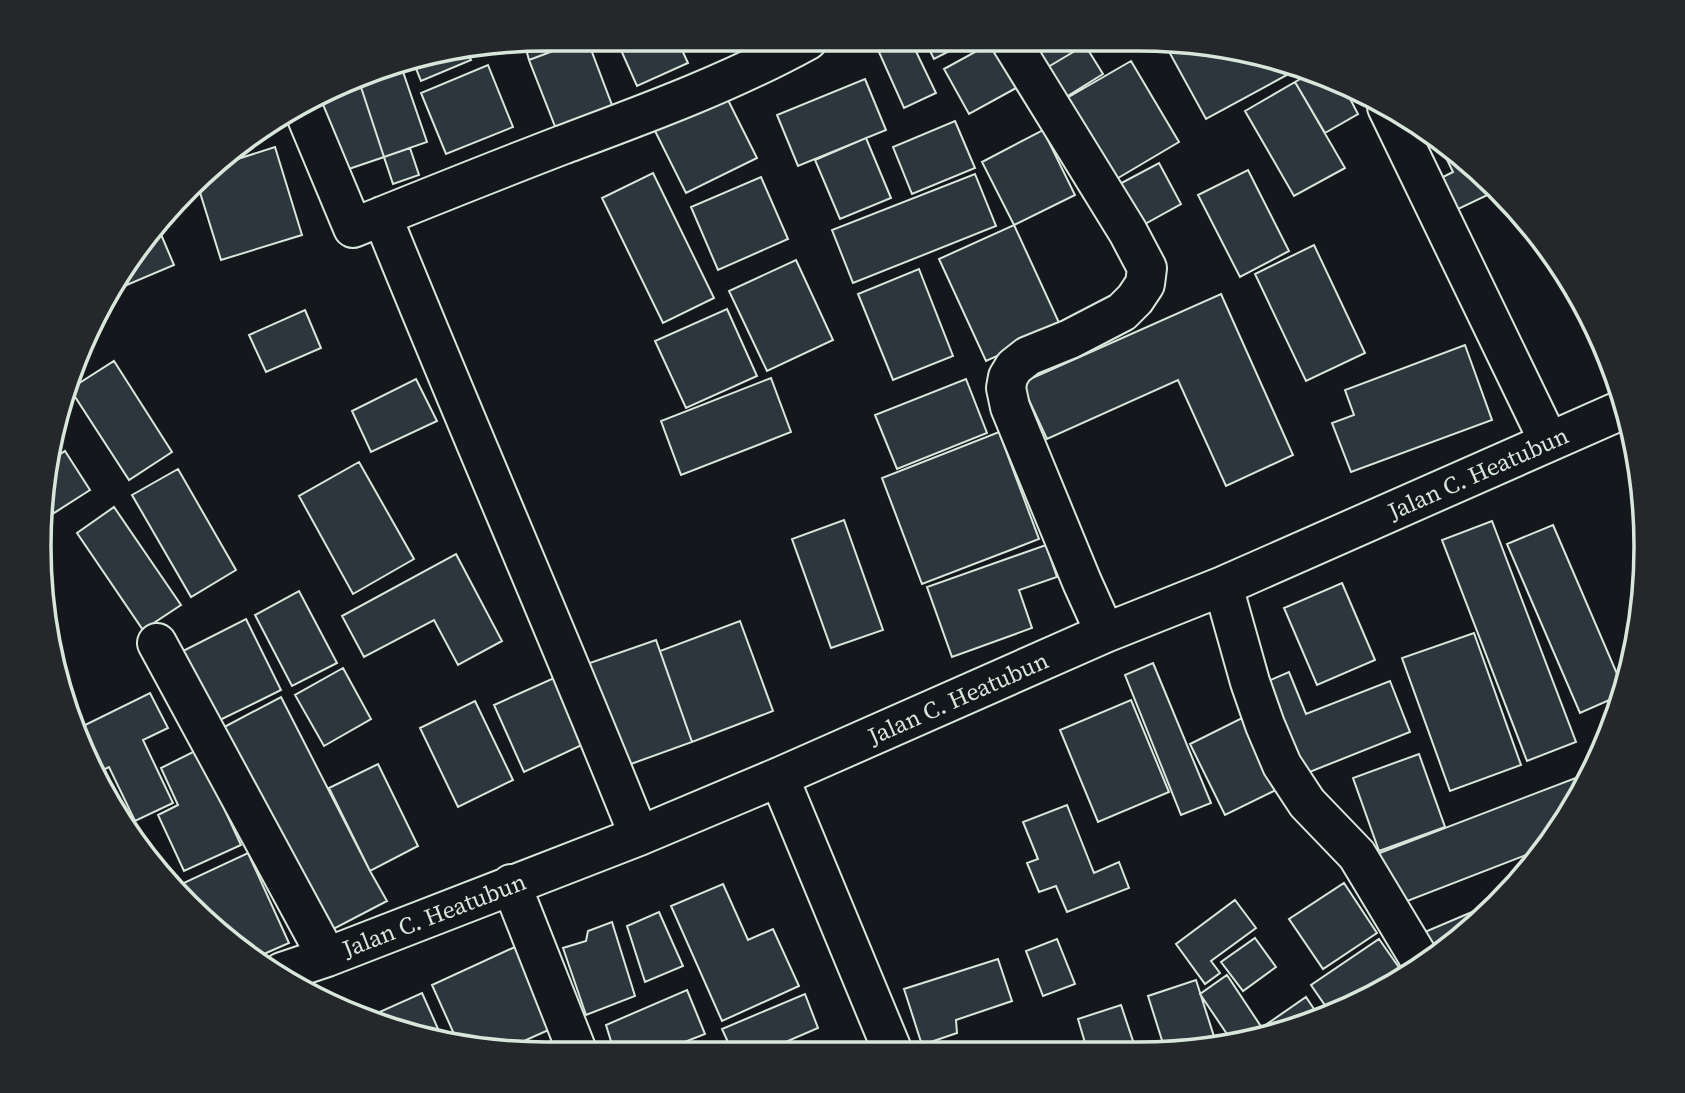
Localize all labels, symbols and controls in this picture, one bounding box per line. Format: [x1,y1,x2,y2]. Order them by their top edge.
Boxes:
street label: Jalan C. Heatubun [1382,418,1573,528]
street label: Jalan C. Heatubun [862,643,1053,753]
street label: Jalan C. Heatubun [336,865,531,966]

